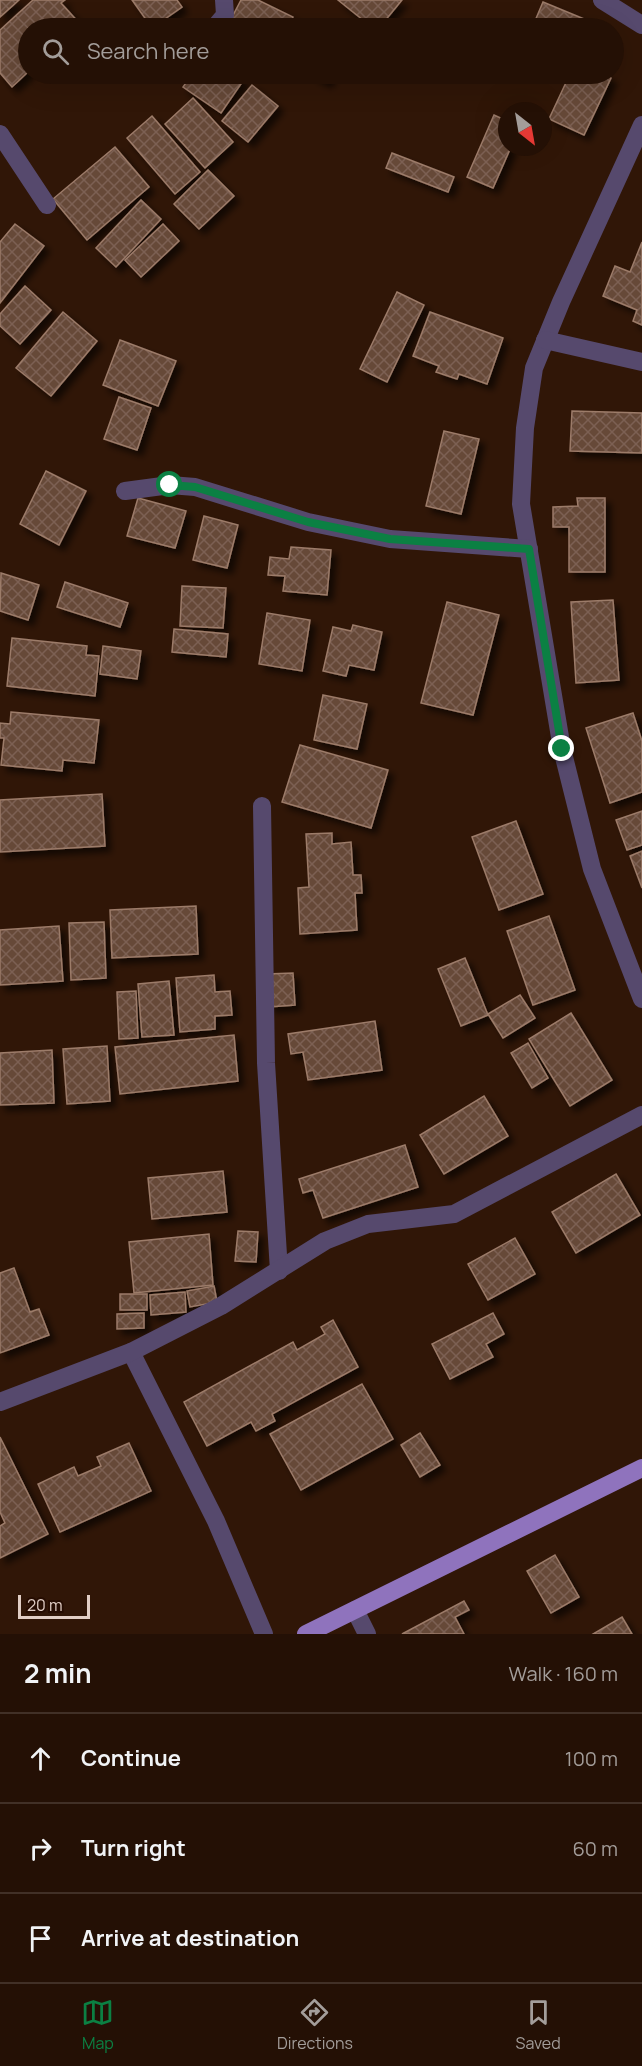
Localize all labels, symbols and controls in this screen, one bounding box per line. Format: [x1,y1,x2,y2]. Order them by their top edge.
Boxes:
search box [18,18,624,84]
icon: search [39,35,72,68]
text: Search here [87,36,209,66]
north arrow [498,102,552,156]
route start [156,471,182,497]
route end [548,735,574,761]
scale bar [18,1592,90,1620]
text: 20 m [27,1594,63,1616]
text: 2 min [24,1655,92,1691]
text: Walk · 160 m [509,1660,618,1687]
icon: ahead [24,1742,57,1775]
text: Continue [81,1743,181,1773]
text: 100 m [565,1745,618,1772]
icon: right [24,1832,57,1865]
text: Turn right [81,1833,186,1863]
text: 60 m [572,1835,618,1862]
icon: arrive [24,1922,57,1955]
text: Arrive at destination [81,1923,299,1953]
tab: Map [81,1996,114,2054]
tab: Directions [277,1996,353,2054]
tab: Saved [516,1996,561,2054]

